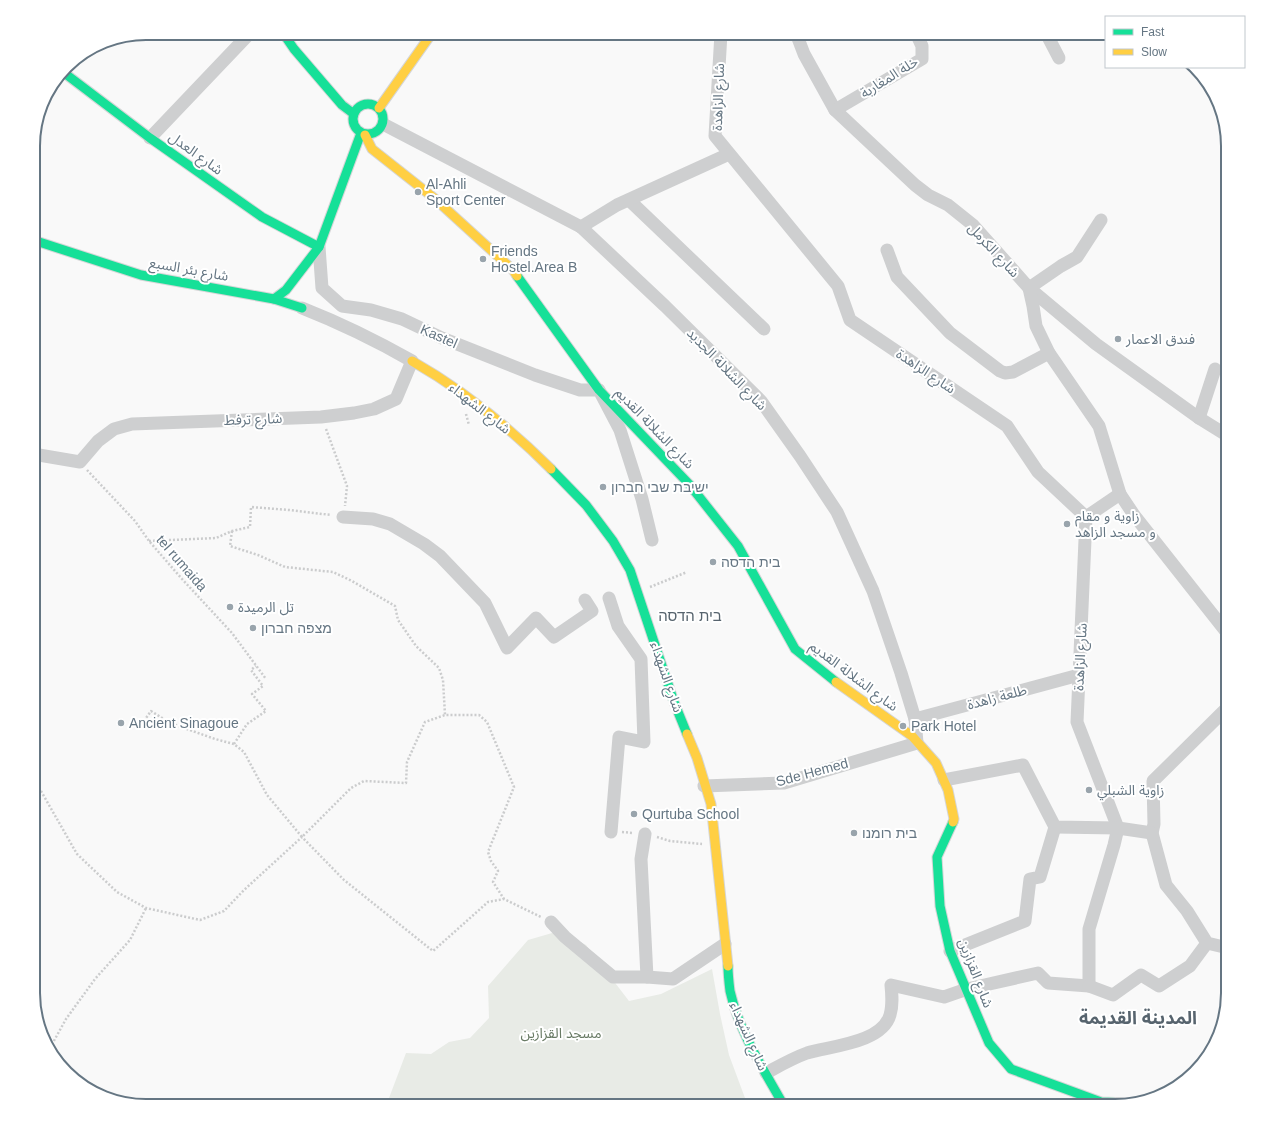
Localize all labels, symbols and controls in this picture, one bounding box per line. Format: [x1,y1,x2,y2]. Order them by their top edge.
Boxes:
legend [1105,16,1245,68]
text: Fast [1141,25,1165,39]
text: Slow [1141,45,1167,59]
street label: خلة المغاربة [857,53,921,102]
street label: شارع الزاهدة [709,63,730,131]
street label: شارع العدل [164,128,226,180]
place label: Al-Ahli Sport Center [426,176,506,208]
marker: Al-Ahli Sport Center [413,187,423,197]
street label: شارع الكرمل [963,220,1023,282]
place label: Friends Hostel.Area B [491,243,577,275]
street label: شارع بئر السبع [148,254,230,287]
marker: Friends Hostel.Area B [478,254,488,264]
street label: Kastel [418,321,460,351]
street label: شارع الشلالة الجديد [682,325,770,415]
place label: فندق الاعمار [1125,331,1195,348]
marker: فندق الاعمار [1113,334,1123,344]
street label: شارع الزاهدة [892,345,959,399]
street label: شارع الشهداء [444,379,514,439]
street label: شارع الشلالة القديم [610,384,698,474]
street label: شارع ترفط [224,410,283,431]
place label: ישיבת שבי חברון [611,479,709,495]
marker: ישיבת שבי חברון [598,482,608,492]
place label: زاوية و مقام و مسجد الزاهد [1075,508,1156,541]
marker: زاوية و مقام و مسجد الزاهد [1062,519,1072,529]
street label: tel rumaida [153,532,211,595]
place label: בית הדסה [721,554,780,570]
marker: בית הדסה [708,557,718,567]
place label: تل الرميدة [238,599,294,616]
marker: تل الرميدة [225,602,235,612]
district label: בית הדסה [658,607,722,624]
place label: מצפה חברון [261,620,332,636]
marker: מצפה חברון [248,623,258,633]
street label: شارع الزاهدة [1070,623,1093,691]
street label: شارع الشلالة القديم [805,638,901,717]
street label: شارع الشهداء [645,640,687,715]
street label: طلعة زاهدة [965,681,1029,714]
place label: Ancient Sinagoue [129,715,239,731]
marker: Ancient Sinagoue [116,718,126,728]
place label: Park Hotel [911,718,976,734]
marker: Park Hotel [898,721,908,731]
street label: Sde Hemed [774,755,850,789]
place label: زاوية الشبلي [1097,782,1164,801]
marker: زاوية الشبلي [1084,785,1094,795]
place label: Qurtuba School [642,806,739,822]
marker: Qurtuba School [629,809,639,819]
place label: בית רומנו [862,825,917,841]
marker: בית רומנו [849,828,859,838]
street label: شارع القزازين [953,936,997,1011]
street label: شارع الشهداء [724,999,771,1074]
district label: المدينة القديمة [1079,1008,1197,1028]
park label: مسجد القزازين [520,1025,602,1042]

